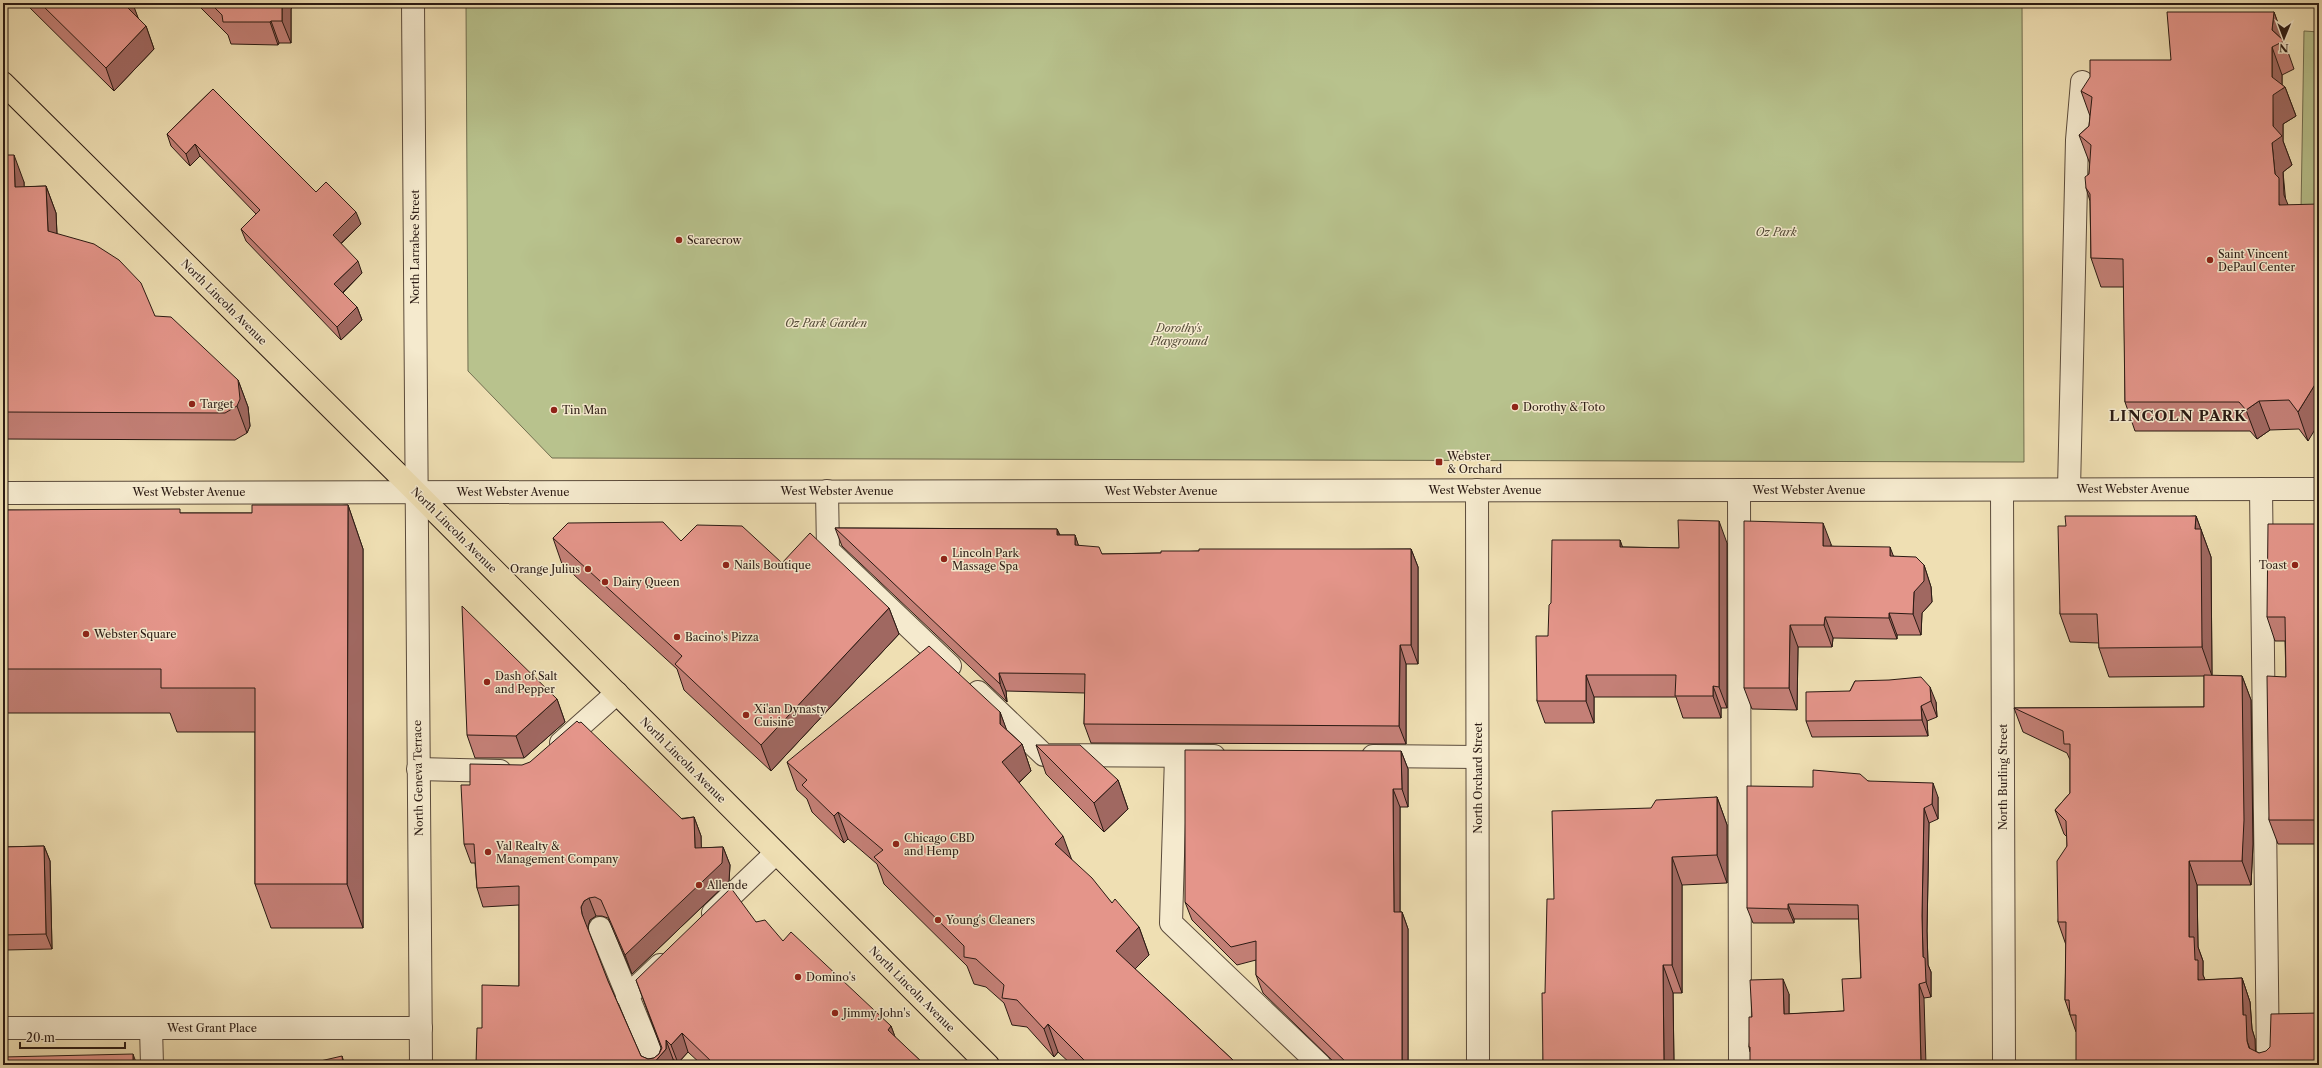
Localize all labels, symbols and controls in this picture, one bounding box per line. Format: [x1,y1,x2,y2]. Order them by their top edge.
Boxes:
north arrow [2264,18,2304,58]
text: N [2278,41,2289,55]
street label: North Larrabee Street [408,189,422,304]
park label: Oz Park [1755,225,1797,239]
place label: Scarecrow [687,233,743,247]
marker: Scarecrow [674,235,684,245]
place label: Saint Vincent DePaul Center [2218,247,2295,274]
marker: Saint Vincent DePaul Center [2205,255,2215,265]
street label: North Lincoln Avenue [178,256,270,348]
park label: Oz Park Garden [785,316,867,330]
park label: Dorothy's Playground [1149,321,1209,348]
place label: Target [200,397,233,411]
marker: Target [187,399,197,409]
place label: Dorothy & Toto [1523,400,1605,414]
marker: Dorothy & Toto [1510,402,1520,412]
place label: Tin Man [562,403,607,417]
marker: Tin Man [549,405,559,415]
district label: LINCOLN PARK [2109,406,2247,425]
place label: Webster & Orchard [1446,449,1502,476]
marker: Webster & Orchard [1434,457,1444,467]
street label: West Webster Avenue [2075,482,2190,496]
street label: West Webster Avenue [1427,483,1542,497]
street label: West Webster Avenue [1751,483,1866,497]
street label: North Lincoln Avenue [408,484,500,576]
street label: West Webster Avenue [779,484,894,498]
street label: West Webster Avenue [1103,484,1218,498]
street label: West Webster Avenue [131,485,246,499]
street label: West Webster Avenue [455,485,570,499]
place label: Lincoln Park Massage Spa [952,546,1020,573]
marker: Lincoln Park Massage Spa [939,554,949,564]
place label: Nails Boutique [734,558,811,572]
place label: Toast [2259,558,2287,572]
marker: Nails Boutique [721,560,731,570]
marker: Toast [2290,560,2300,570]
place label: Orange Julius [510,562,580,576]
marker: Orange Julius [583,564,593,574]
place label: Dairy Queen [613,575,680,589]
marker: Dairy Queen [600,577,610,587]
place label: Webster Square [93,627,177,641]
marker: Webster Square [81,629,91,639]
place label: Bacino's Pizza [685,630,759,644]
marker: Bacino's Pizza [672,632,682,642]
place label: Dash of Salt and Pepper [495,669,557,696]
marker: Dash of Salt and Pepper [482,677,492,687]
place label: Xi'an Dynasty Cuisine [753,702,827,729]
marker: Xi'an Dynasty Cuisine [741,710,751,720]
street label: North Lincoln Avenue [637,714,729,806]
street label: North Geneva Terrace [410,720,426,836]
street label: North Orchard Street [1471,722,1485,834]
street label: North Burling Street [1996,724,2010,830]
place label: Chicago CBD and Hemp [904,831,975,858]
place label: Val Realty & Management Company [495,839,619,866]
marker: Chicago CBD and Hemp [891,839,901,849]
marker: Val Realty & Management Company [483,847,493,857]
place label: Allende [706,878,748,892]
marker: Allende [694,880,704,890]
place label: Young's Cleaners [945,913,1035,927]
marker: Young's Cleaners [933,915,943,925]
street label: North Lincoln Avenue [866,943,958,1035]
place label: Domino's [806,970,856,984]
marker: Domino's [793,972,803,982]
place label: Jimmy John's [841,1006,911,1020]
marker: Jimmy John's [830,1008,840,1018]
street label: West Grant Place [166,1021,257,1035]
scale bar [20,1024,125,1050]
text: 20 m [26,1030,55,1045]

